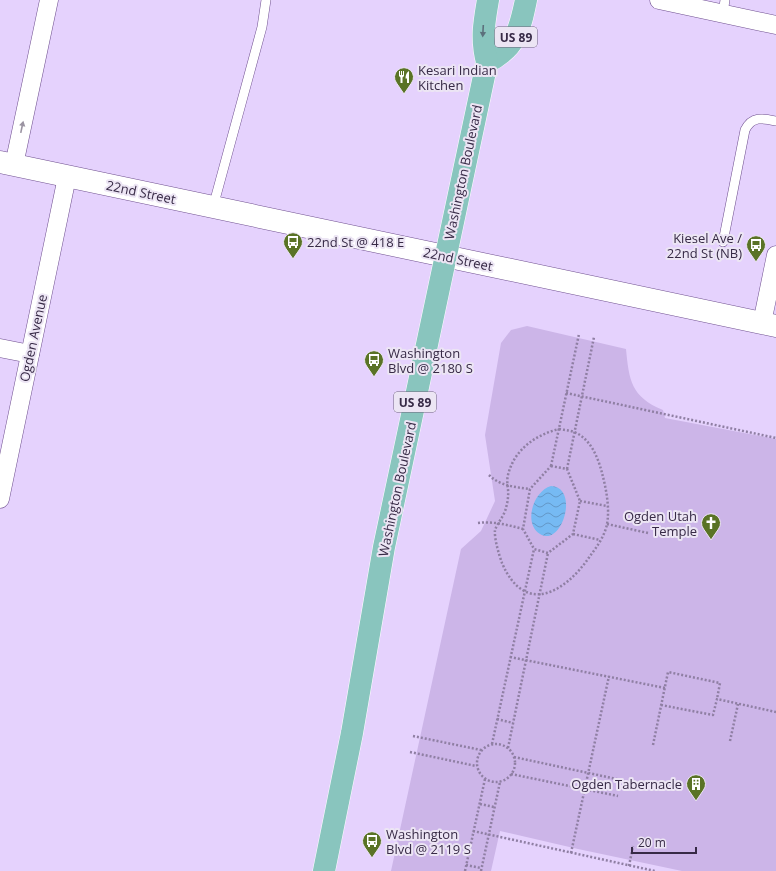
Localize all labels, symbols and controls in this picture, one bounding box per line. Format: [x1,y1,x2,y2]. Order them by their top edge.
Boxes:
one-way arrow [480,25,487,37]
road number: US 89 [495,27,537,47]
place label: Kesari Indian Kitchen [418,61,497,94]
restaurant icon: Kesari Indian Kitchen [393,66,415,94]
street label: Washington Boulevard [440,103,486,241]
one-way arrow [19,121,25,133]
street label: 22nd Street [105,176,178,208]
place label: Kiesel Ave / 22nd St (NB) [667,229,742,262]
bus stop icon: 22nd St @ 418 E [282,231,304,259]
place label: 22nd St @ 418 E [307,233,404,251]
bus stop icon: Kiesel Ave / 22nd St (NB) [745,234,767,262]
street label: 22nd Street [422,243,495,275]
street label: Ogden Avenue [15,293,51,383]
place label: Washington Blvd @ 2180 S [388,344,473,377]
bus stop icon: Washington Blvd @ 2180 S [363,349,385,377]
road number: US 89 [394,392,436,412]
street label: Washington Boulevard [374,420,420,558]
place label: Ogden Utah Temple [624,507,697,540]
church icon: Ogden Utah Temple [700,512,722,540]
building icon: Ogden Tabernacle [685,773,707,801]
place label: Ogden Tabernacle [571,775,682,793]
place label: Washington Blvd @ 2119 S [386,825,471,858]
scale bar [632,829,696,855]
bus stop icon: Washington Blvd @ 2119 S [361,830,383,858]
text: 20 m [638,834,666,851]

